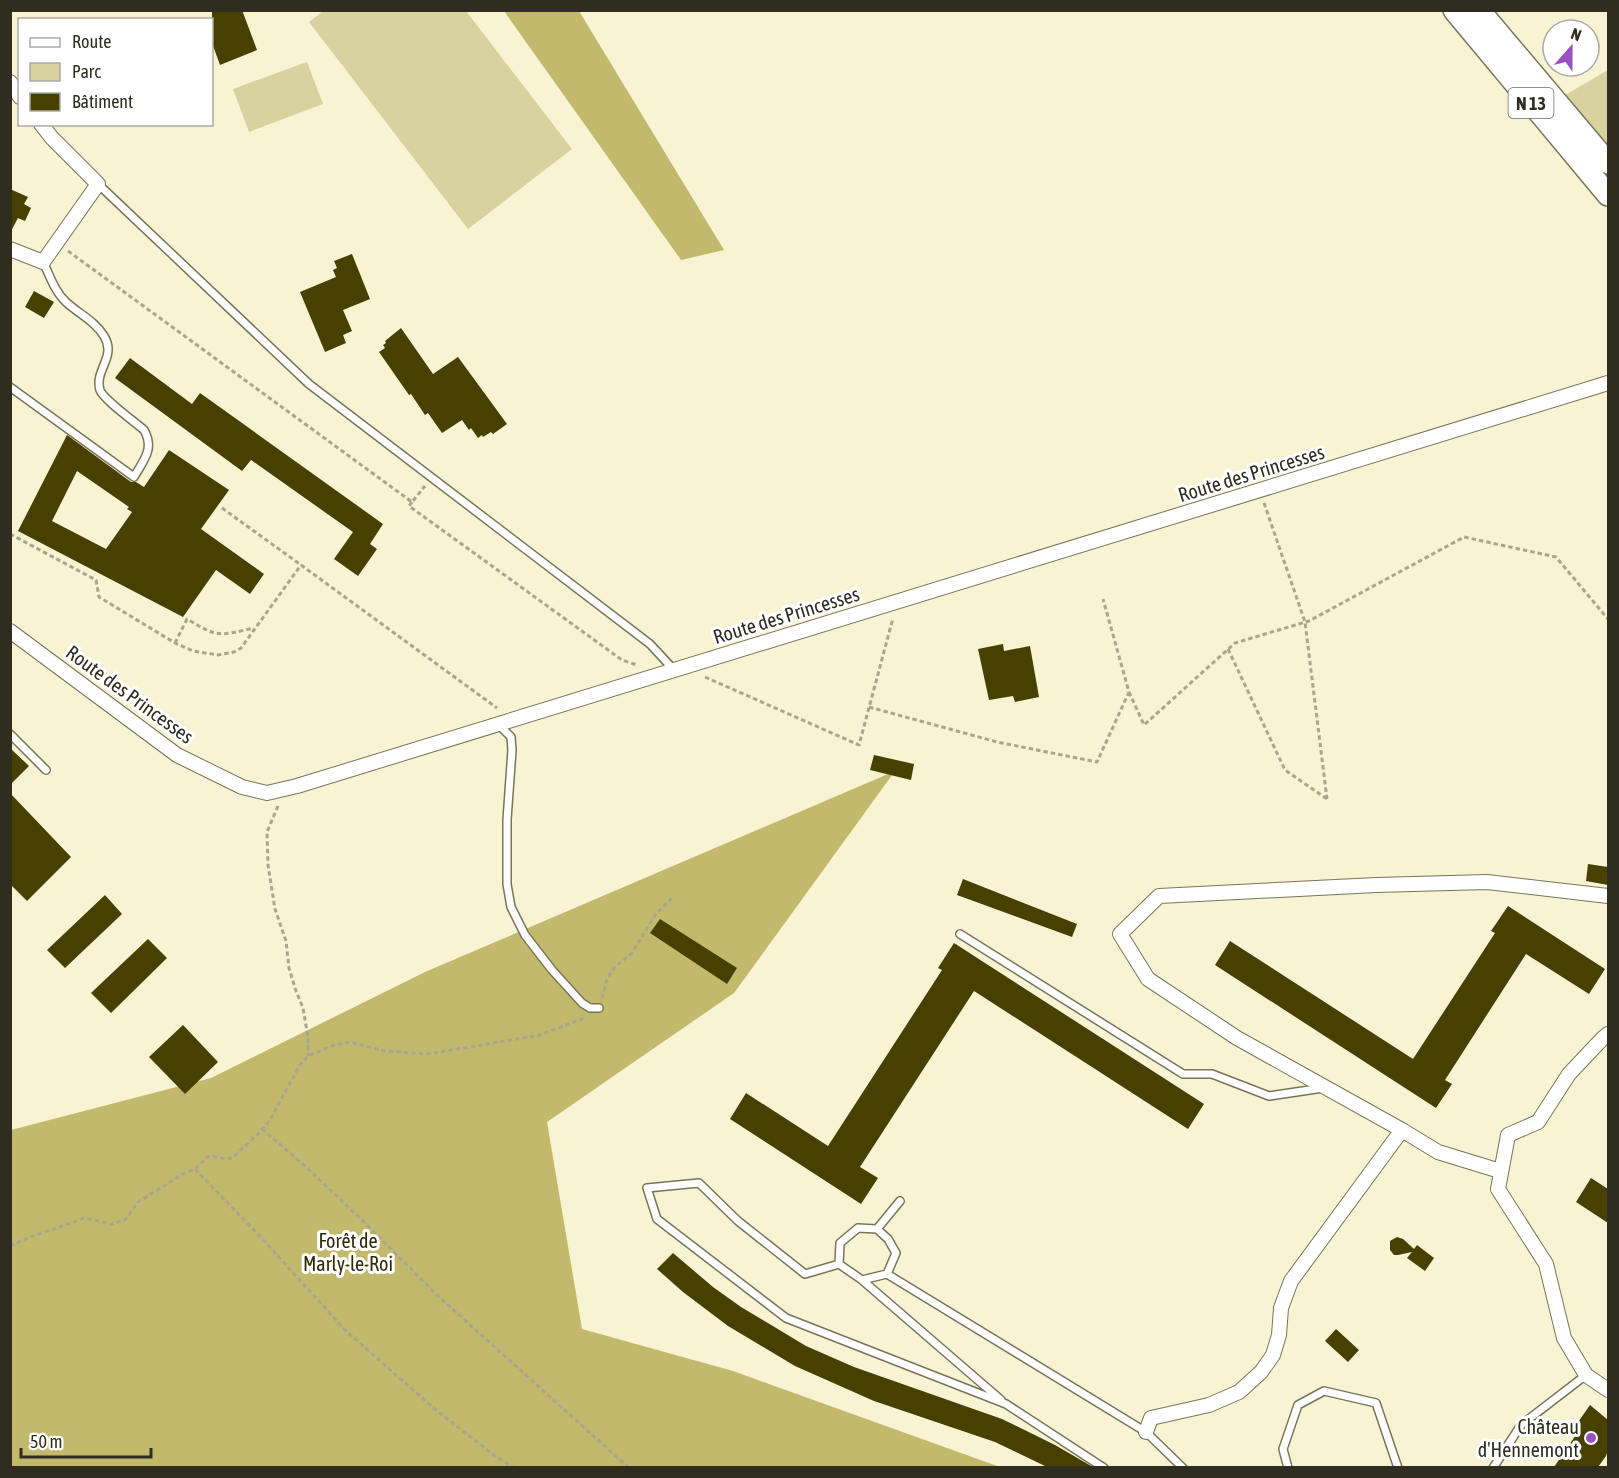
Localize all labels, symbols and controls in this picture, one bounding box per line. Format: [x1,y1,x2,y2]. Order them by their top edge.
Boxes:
legend [18,18,213,126]
north arrow [1541,18,1601,78]
text: N [1569,24,1584,44]
text: Route [72,31,111,52]
text: Parc [72,61,101,82]
road number: N 13 [1508,88,1553,118]
text: Bâtiment [72,91,133,112]
street label: Route des Princesses [1175,440,1327,506]
street label: Route des Princesses [710,582,862,648]
street label: Route des Princesses [62,640,198,748]
park label: Forêt de Marly-le-Roi [303,1229,393,1275]
place label: Château d'Hennemont [1478,1415,1579,1461]
scale bar [21,1421,152,1459]
text: 50 m [30,1431,62,1452]
marker: Château d'Hennemont [1584,1431,1598,1445]

